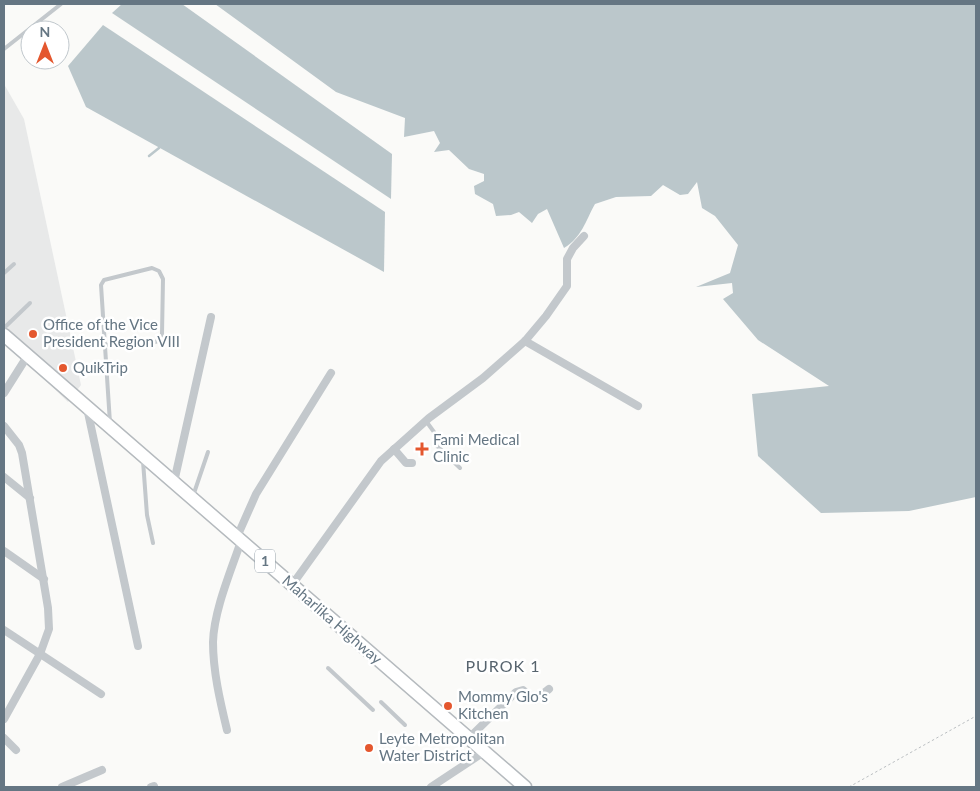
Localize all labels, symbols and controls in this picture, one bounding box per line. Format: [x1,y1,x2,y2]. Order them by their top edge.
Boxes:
north arrow [20,20,70,70]
text: N [40,23,50,40]
place label: Office of the Vice President Region VIII [43,315,180,350]
marker: Office of the Vice President Region VIII [27,328,39,340]
place label: QuikTrip [73,358,128,376]
marker: QuikTrip [57,362,69,374]
place label: Fami Medical Clinic [433,430,519,465]
marker: Fami Medical Clinic [415,442,429,456]
road number: 1 [255,550,275,572]
street label: Maharlika Highway [279,571,386,668]
district label: PUROK 1 [465,656,541,675]
place label: Mommy Glo's Kitchen [458,687,548,722]
marker: Mommy Glo's Kitchen [442,700,454,712]
place label: Leyte Metropolitan Water District [379,729,505,764]
marker: Leyte Metropolitan Water District [363,742,375,754]

